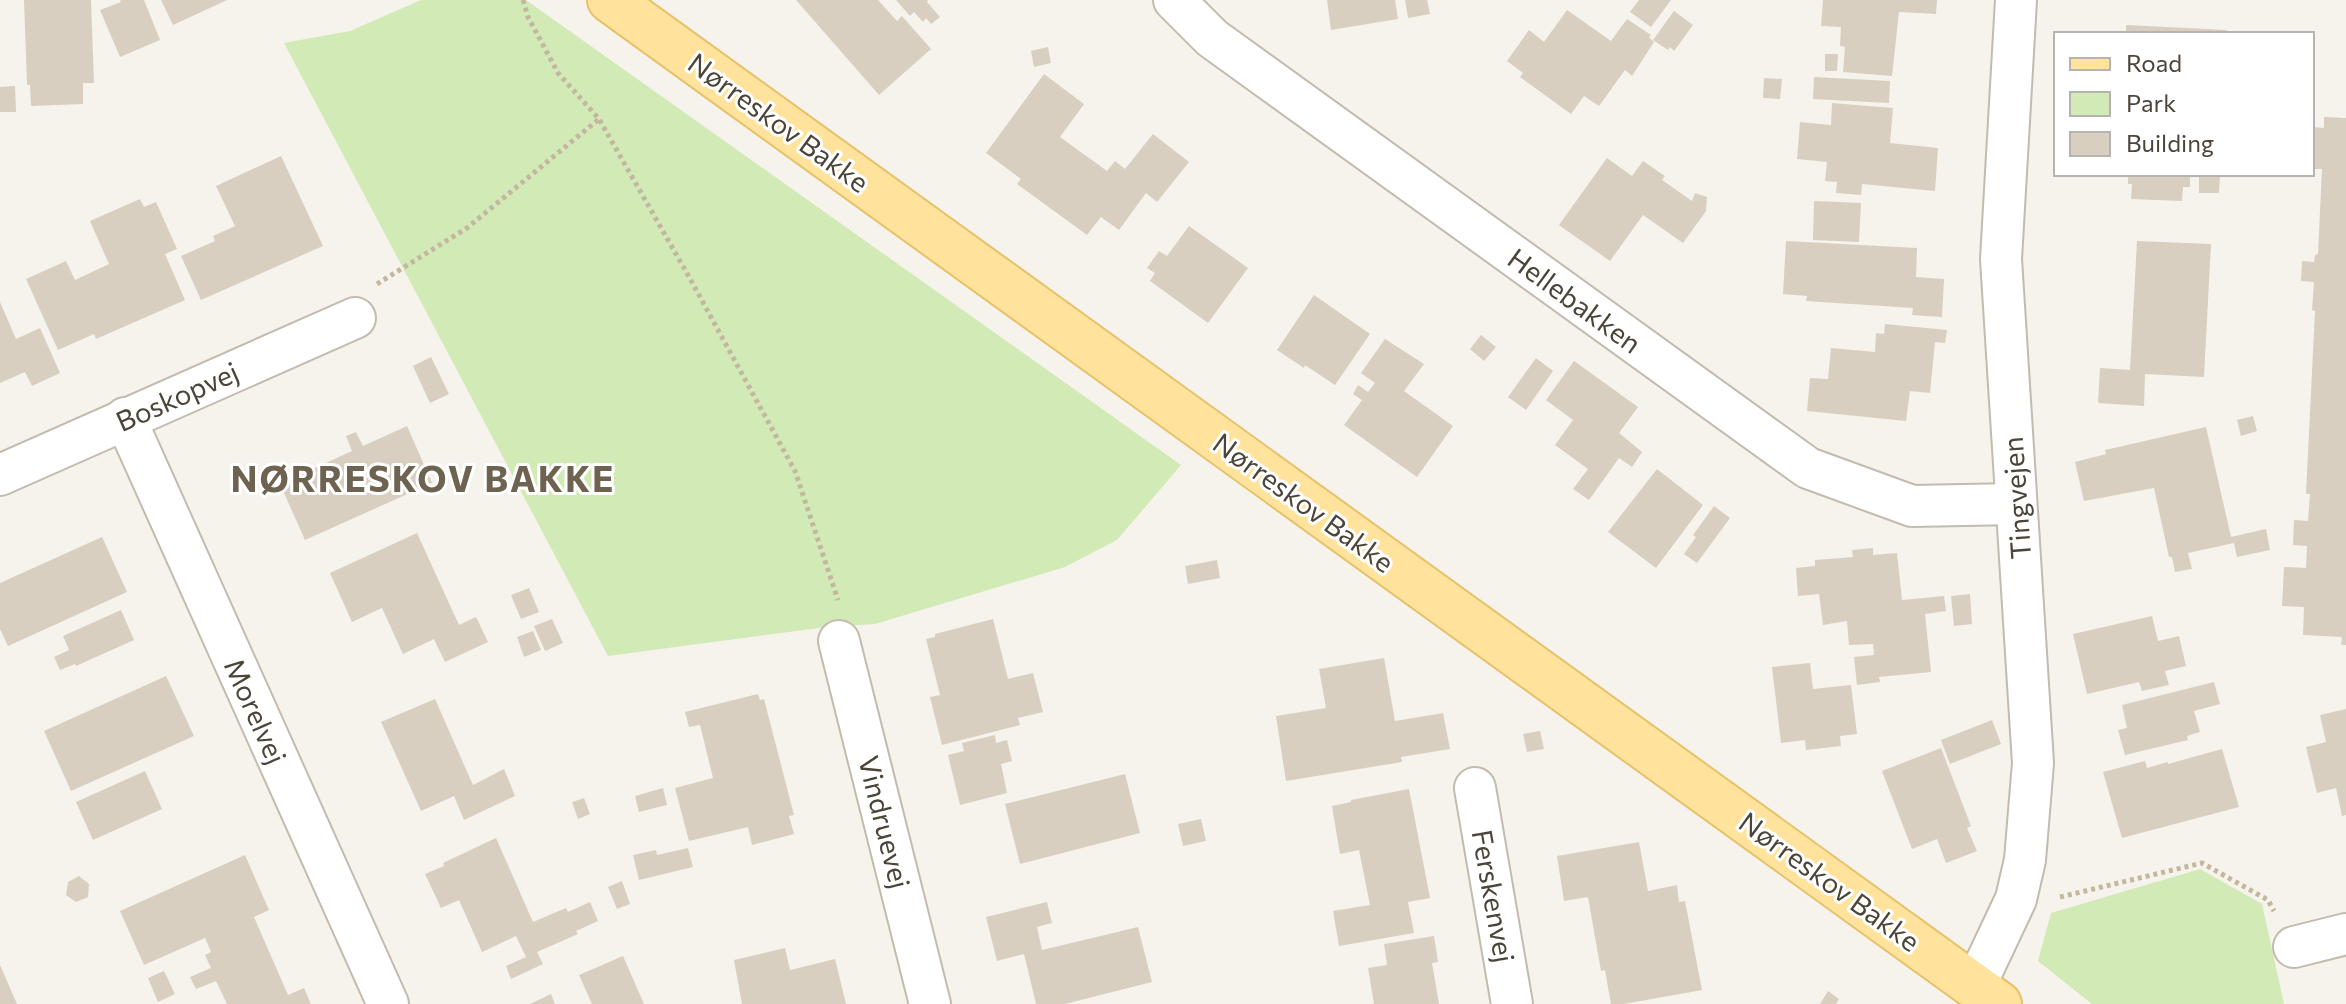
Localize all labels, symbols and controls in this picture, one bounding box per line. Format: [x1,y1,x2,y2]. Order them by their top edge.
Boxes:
legend [2054,32,2314,176]
street label: Nørreskov Bakke [682,45,876,199]
text: Road [2126,48,2182,77]
text: Park [2126,88,2176,117]
text: Building [2126,128,2214,157]
street label: Hellebakken [1502,240,1648,360]
street label: Boskopvej [110,354,244,438]
street label: Nørreskov Bakke [1207,425,1401,579]
street label: Tingvejen [1995,435,2037,561]
district label: NØRRESKOV BAKKE [230,455,616,499]
street label: Morelvej [218,653,294,769]
street label: Vindruevej [852,752,918,892]
street label: Nørreskov Bakke [1733,804,1927,958]
street label: Ferskenvej [1466,827,1522,965]

